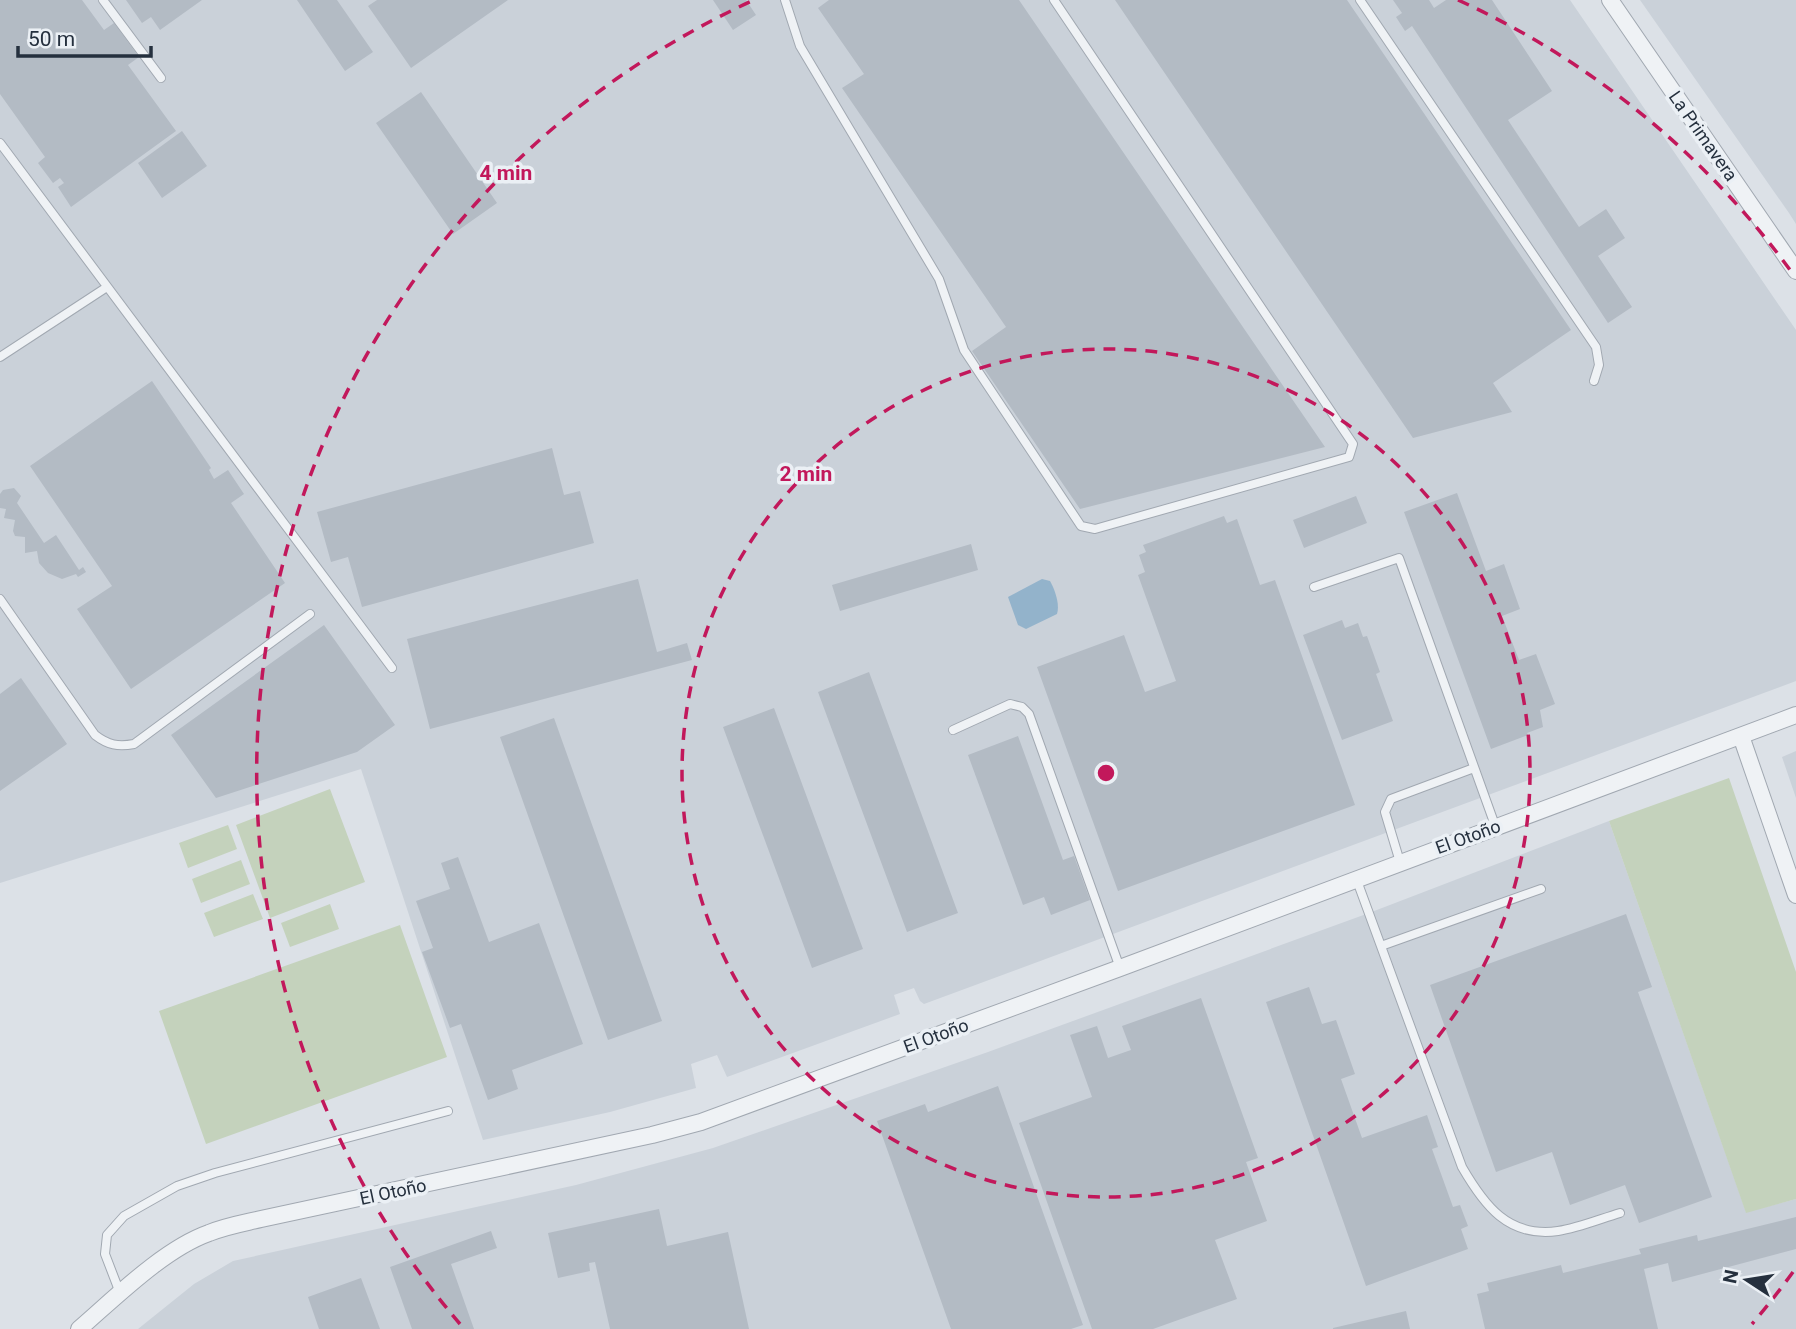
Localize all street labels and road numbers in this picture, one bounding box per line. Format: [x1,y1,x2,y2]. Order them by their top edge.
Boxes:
street label: La Primavera [1665,87,1742,185]
street label: El Otoño [1432,815,1503,858]
street label: El Otoño [900,1014,971,1057]
street label: El Otoño [358,1174,428,1209]

